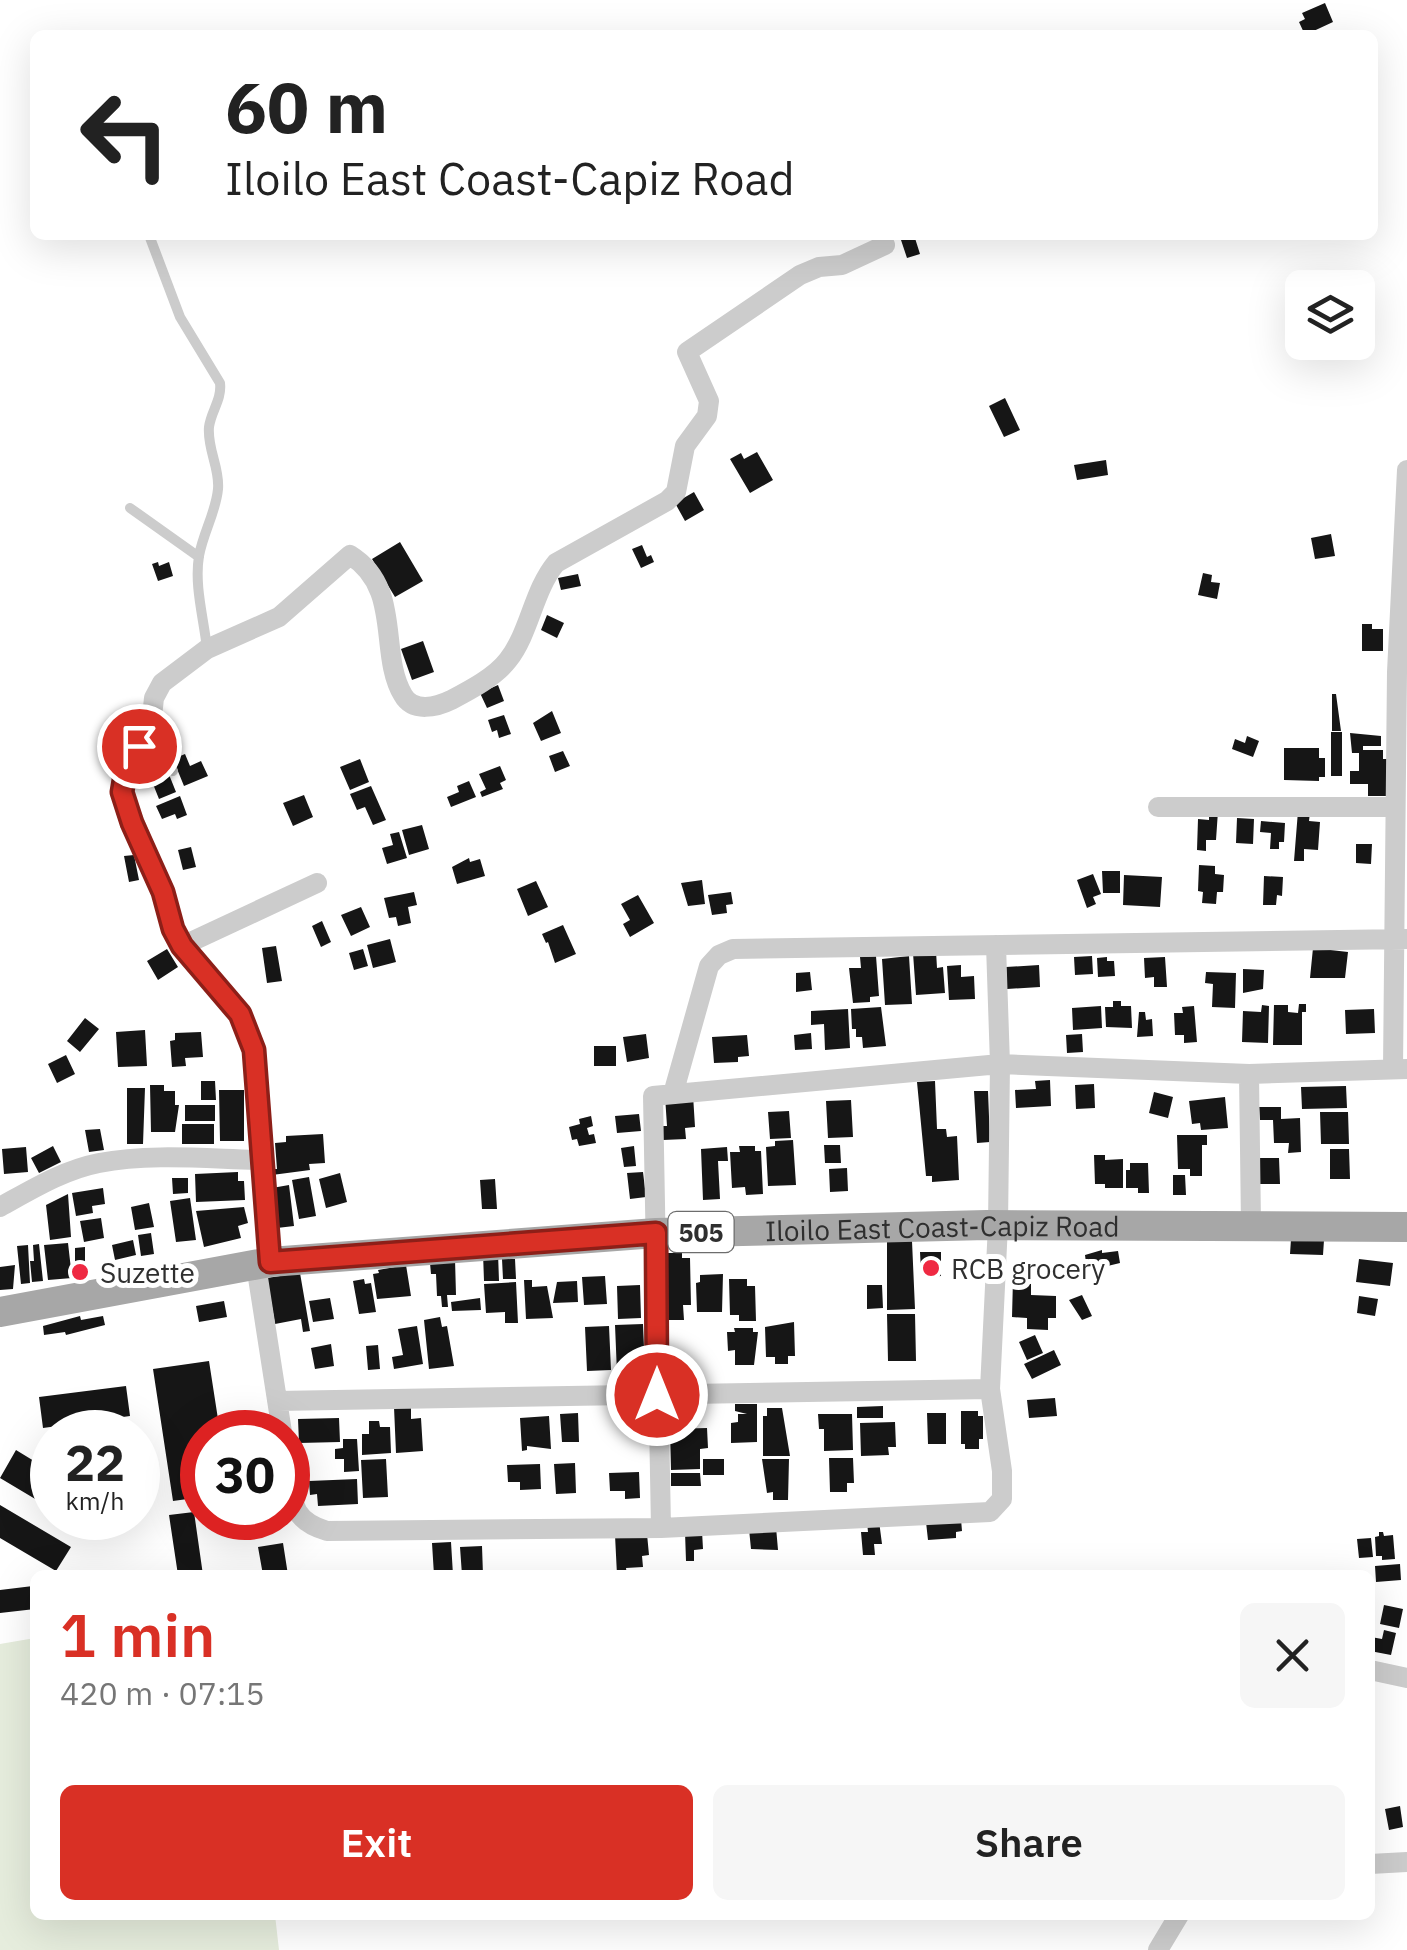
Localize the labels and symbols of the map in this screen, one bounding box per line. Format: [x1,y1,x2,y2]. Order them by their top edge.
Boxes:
pin [97,704,182,789]
street label: Iloilo East Coast-Capiz Road [765,1206,1120,1249]
road number: 505 [668,1212,734,1252]
place label: RCB grocery [951,1250,1105,1287]
place label: Suzette [100,1254,195,1291]
marker: RCB grocery [920,1257,942,1279]
marker: Suzette [69,1261,91,1283]
position arrow [605,1343,709,1447]
speed limit sign: 30 [180,1410,310,1540]

